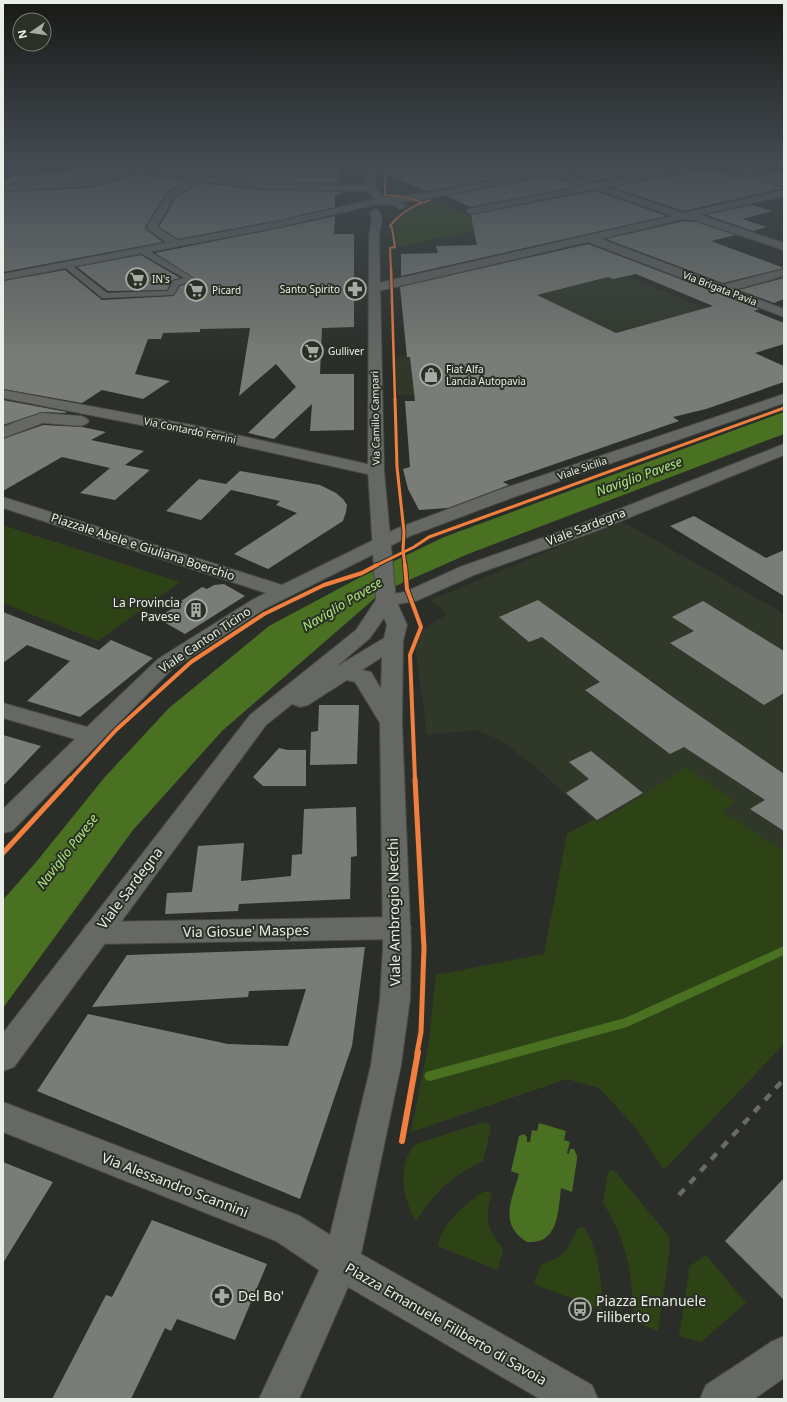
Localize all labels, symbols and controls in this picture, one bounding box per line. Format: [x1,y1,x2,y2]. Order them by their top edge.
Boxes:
north arrow [12,12,52,52]
text: N [13,28,30,40]
supermarket icon: IN's [124,266,150,292]
street label: Via Brigata Pavia [681,267,759,309]
place label: IN's [152,272,170,286]
pharmacy icon: Santo Spirito [342,276,368,302]
supermarket icon: Picard [183,277,209,303]
place label: Santo Spirito [280,282,340,296]
place label: Picard [212,283,241,297]
supermarket icon: Gulliver [299,338,325,364]
place label: Gulliver [328,344,364,358]
shop icon: Fiat Alfa Lancia Autopavia [418,362,444,388]
place label: Fiat Alfa Lancia Autopavia [446,362,526,388]
street label: Via Camillo Campari [367,371,383,465]
street label: Via Contardo Ferrini [143,413,237,447]
water label: Naviglio Pavese [593,452,685,500]
street label: Viale Sicilia [555,453,609,483]
street label: Viale Sardegna [544,504,628,549]
street label: Piazzale Abele e Giuliana Boerchio [49,509,237,584]
water label: Naviglio Pavese [299,573,386,635]
place label: La Provincia Pavese [113,594,180,625]
building icon: La Provincia Pavese [183,597,209,623]
street label: Viale Canton Ticino [156,603,254,677]
water label: Naviglio Pavese [32,809,102,892]
street label: Viale Ambrogio Necchi [383,838,404,986]
street label: Viale Sardegna [93,843,167,932]
street label: Via Giosue' Maspes [183,920,310,941]
street label: Via Alessandro Scannini [99,1148,251,1221]
street label: Piazza Emanuele Filiberto di Savoia [342,1258,550,1389]
pharmacy icon: Del Bo' [209,1283,235,1309]
place label: Del Bo' [238,1286,284,1305]
place label: Piazza Emanuele Filiberto [596,1291,706,1326]
bus stop icon: Piazza Emanuele Filiberto [567,1296,593,1322]

